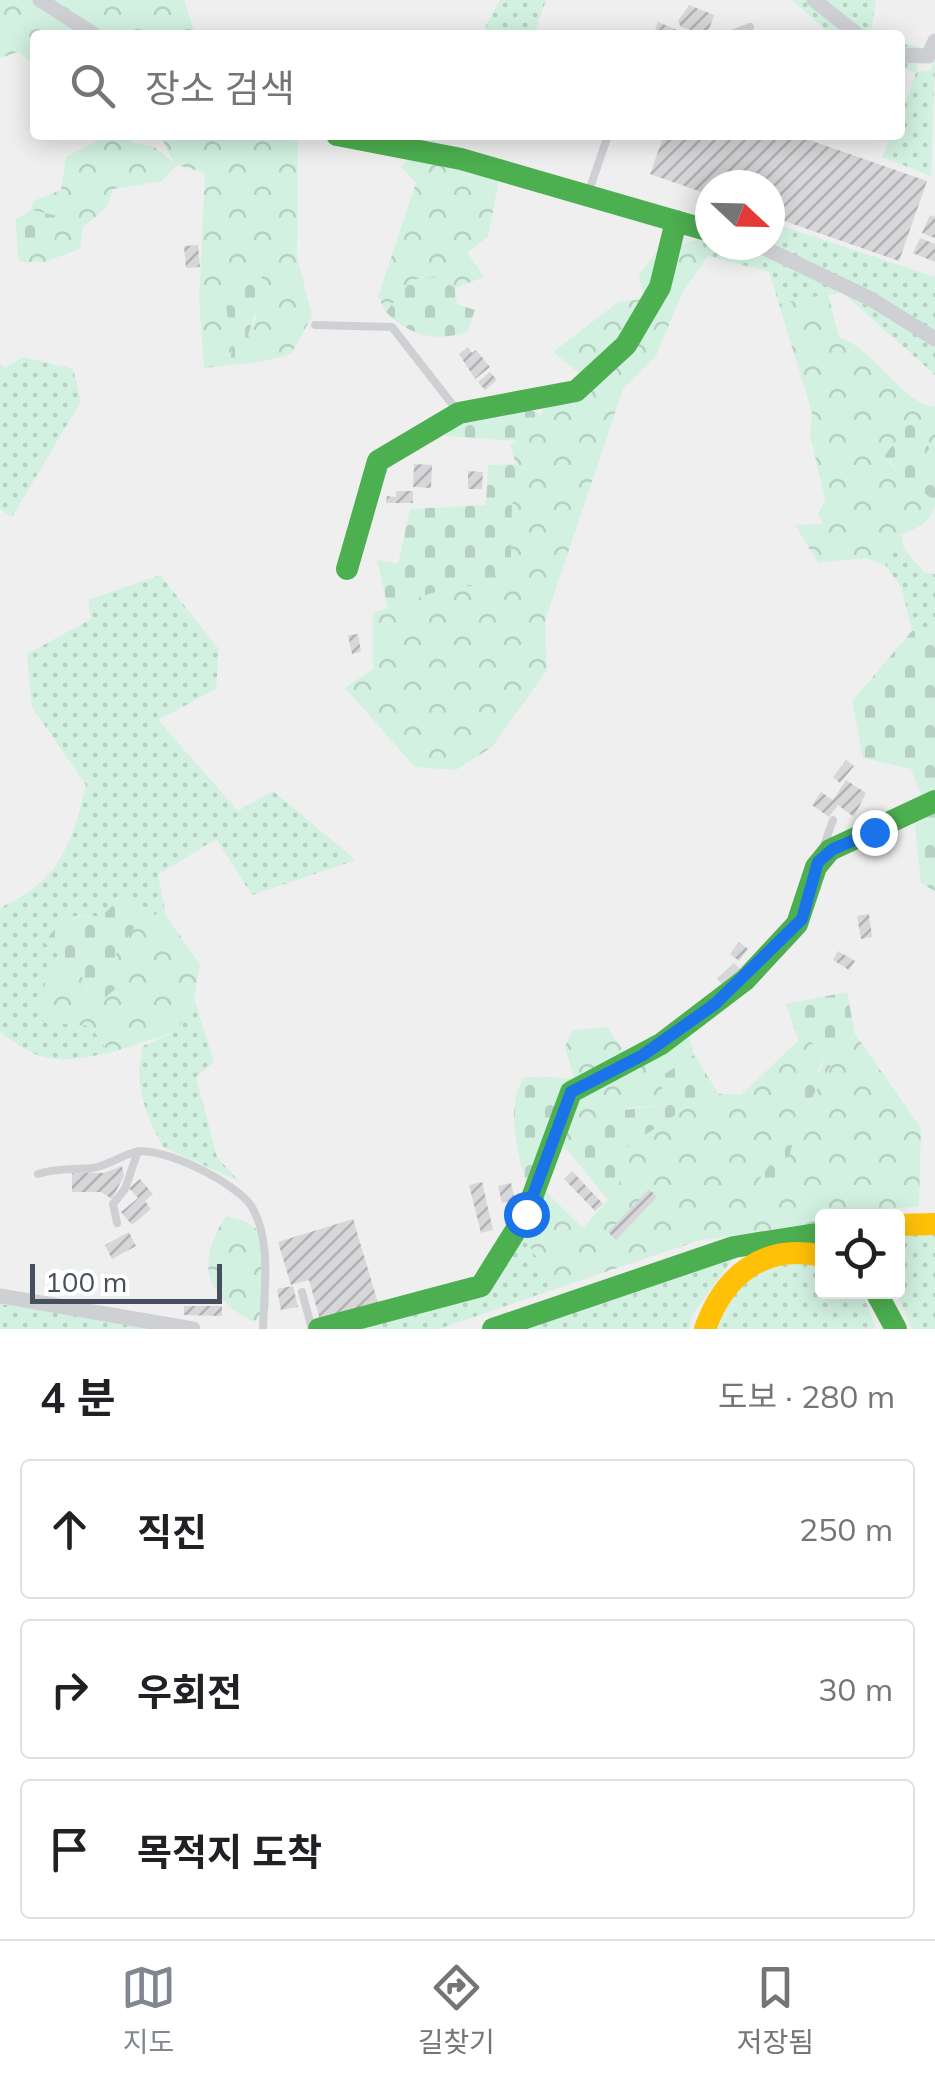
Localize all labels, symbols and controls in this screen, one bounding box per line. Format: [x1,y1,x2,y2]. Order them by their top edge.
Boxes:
search box [30,30,905,140]
icon: search [65,58,120,113]
text: 장소 검색 [145,64,295,112]
north arrow [695,170,785,260]
route end [852,810,898,856]
route start [504,1192,550,1238]
map controls [815,1209,905,1299]
button: locate [815,1209,905,1299]
scale bar [30,1259,222,1304]
text: 100 m [45,1264,127,1299]
text: 4 분 [40,1371,115,1424]
text: 도보 · 280 m [718,1376,895,1416]
icon: ahead [42,1502,97,1557]
text: 직진 [137,1508,207,1556]
text: 250 m [799,1509,893,1549]
icon: right [42,1662,97,1717]
text: 우회전 [137,1668,242,1716]
text: 30 m [818,1669,893,1709]
icon: arrive [42,1822,97,1877]
text: 목적지 도착 [137,1828,322,1876]
tab: 지도 [121,1960,176,2060]
tab: 길찾기 [418,1960,495,2060]
tab: 저장됨 [737,1960,814,2060]

